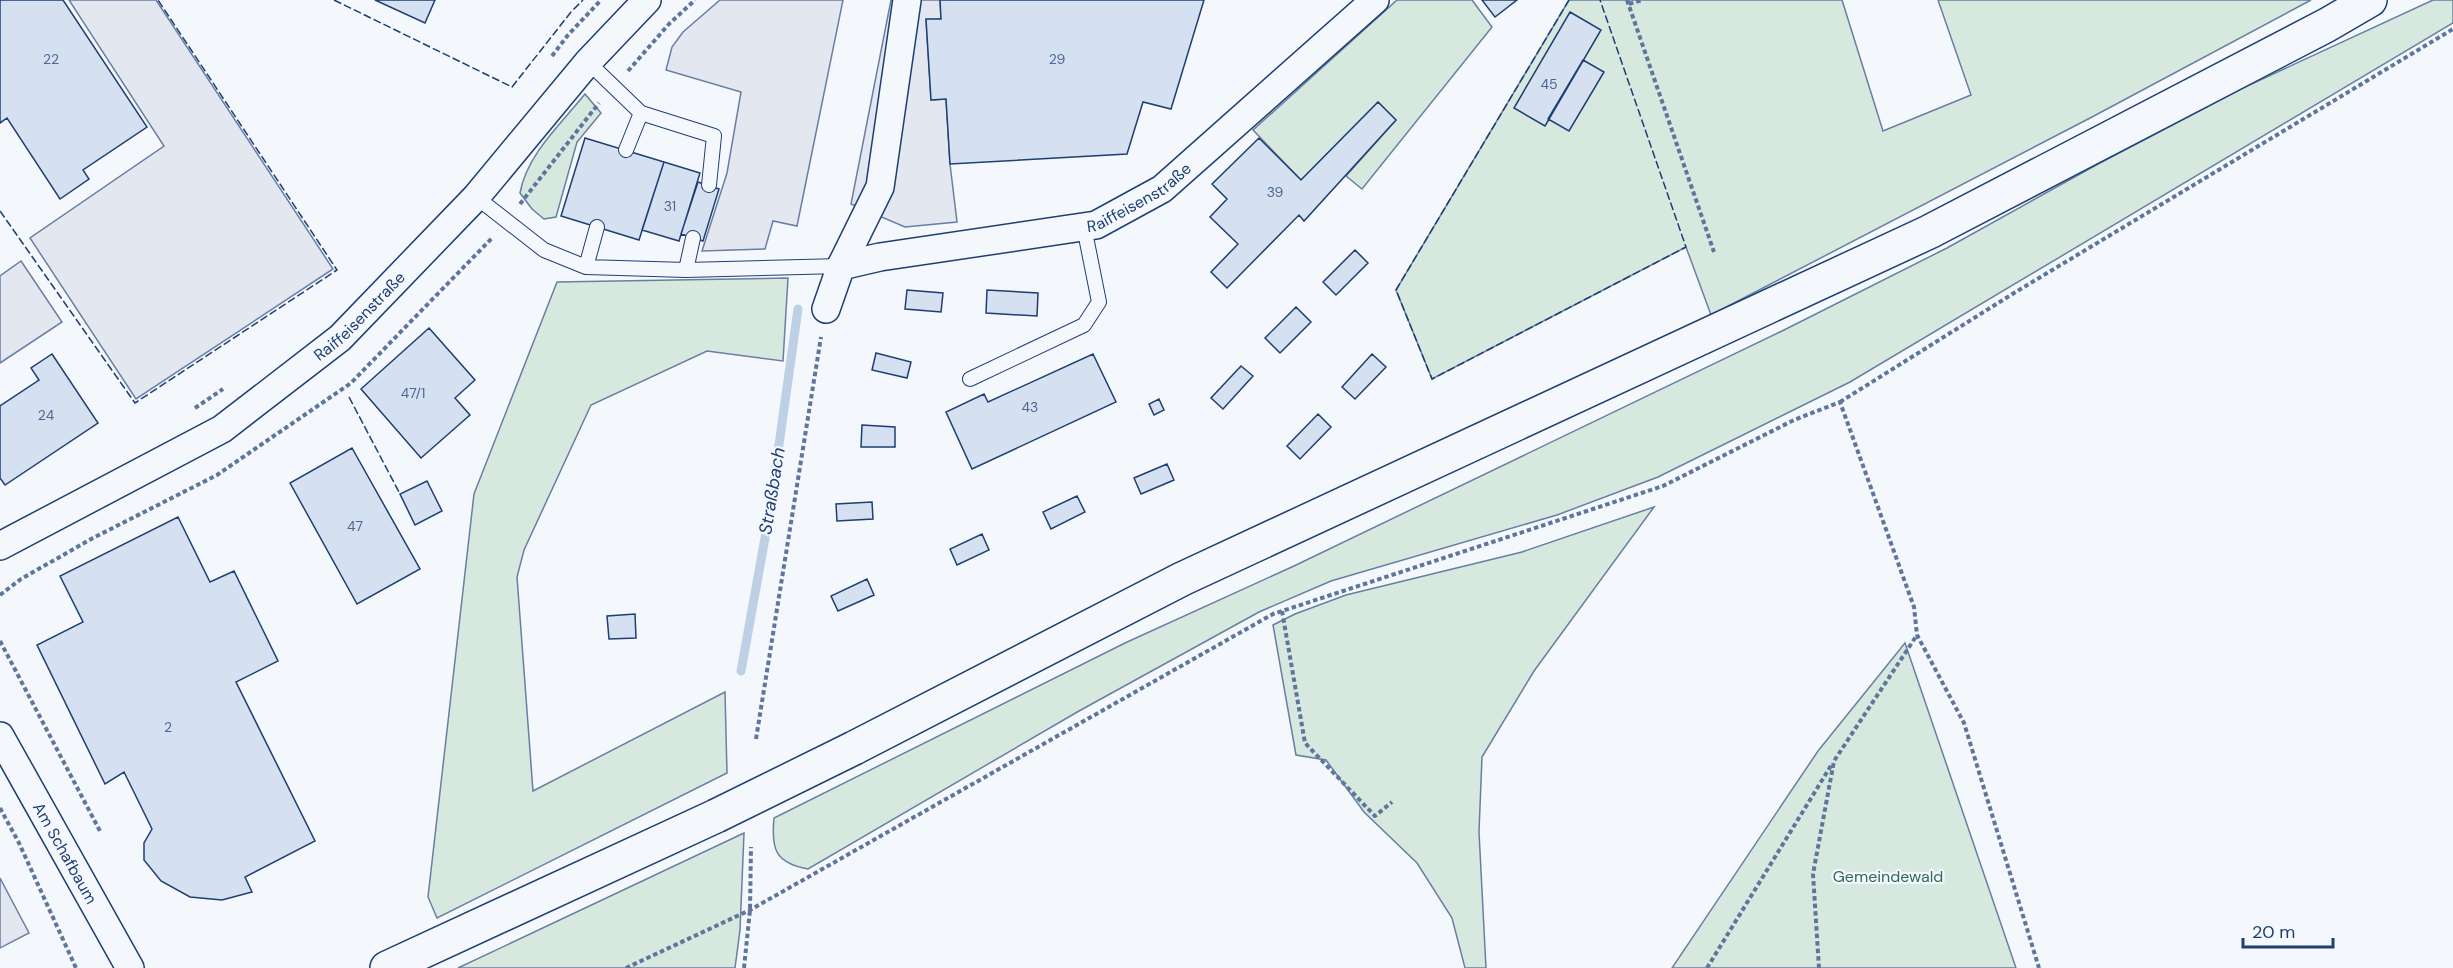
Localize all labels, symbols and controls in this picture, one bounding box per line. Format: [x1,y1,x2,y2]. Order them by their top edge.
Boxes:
house number: 22 [43,50,59,68]
house number: 29 [1049,50,1066,68]
house number: 45 [1540,75,1558,93]
street label: Raiffeisenstraße [1085,158,1195,237]
house number: 39 [1267,183,1284,201]
house number: 31 [664,197,676,215]
street label: Raiffeisenstraße [309,267,409,365]
house number: 47/1 [401,384,425,402]
house number: 43 [1022,398,1038,416]
house number: 24 [38,406,55,424]
water label: Straßbach [753,446,791,536]
house number: 47 [347,517,363,535]
house number: 2 [164,718,172,736]
street label: Am Schafbaum [29,798,102,907]
park label: Gemeindewald [1833,866,1943,887]
scale bar [2243,911,2333,949]
text: 20 m [2252,920,2295,944]

